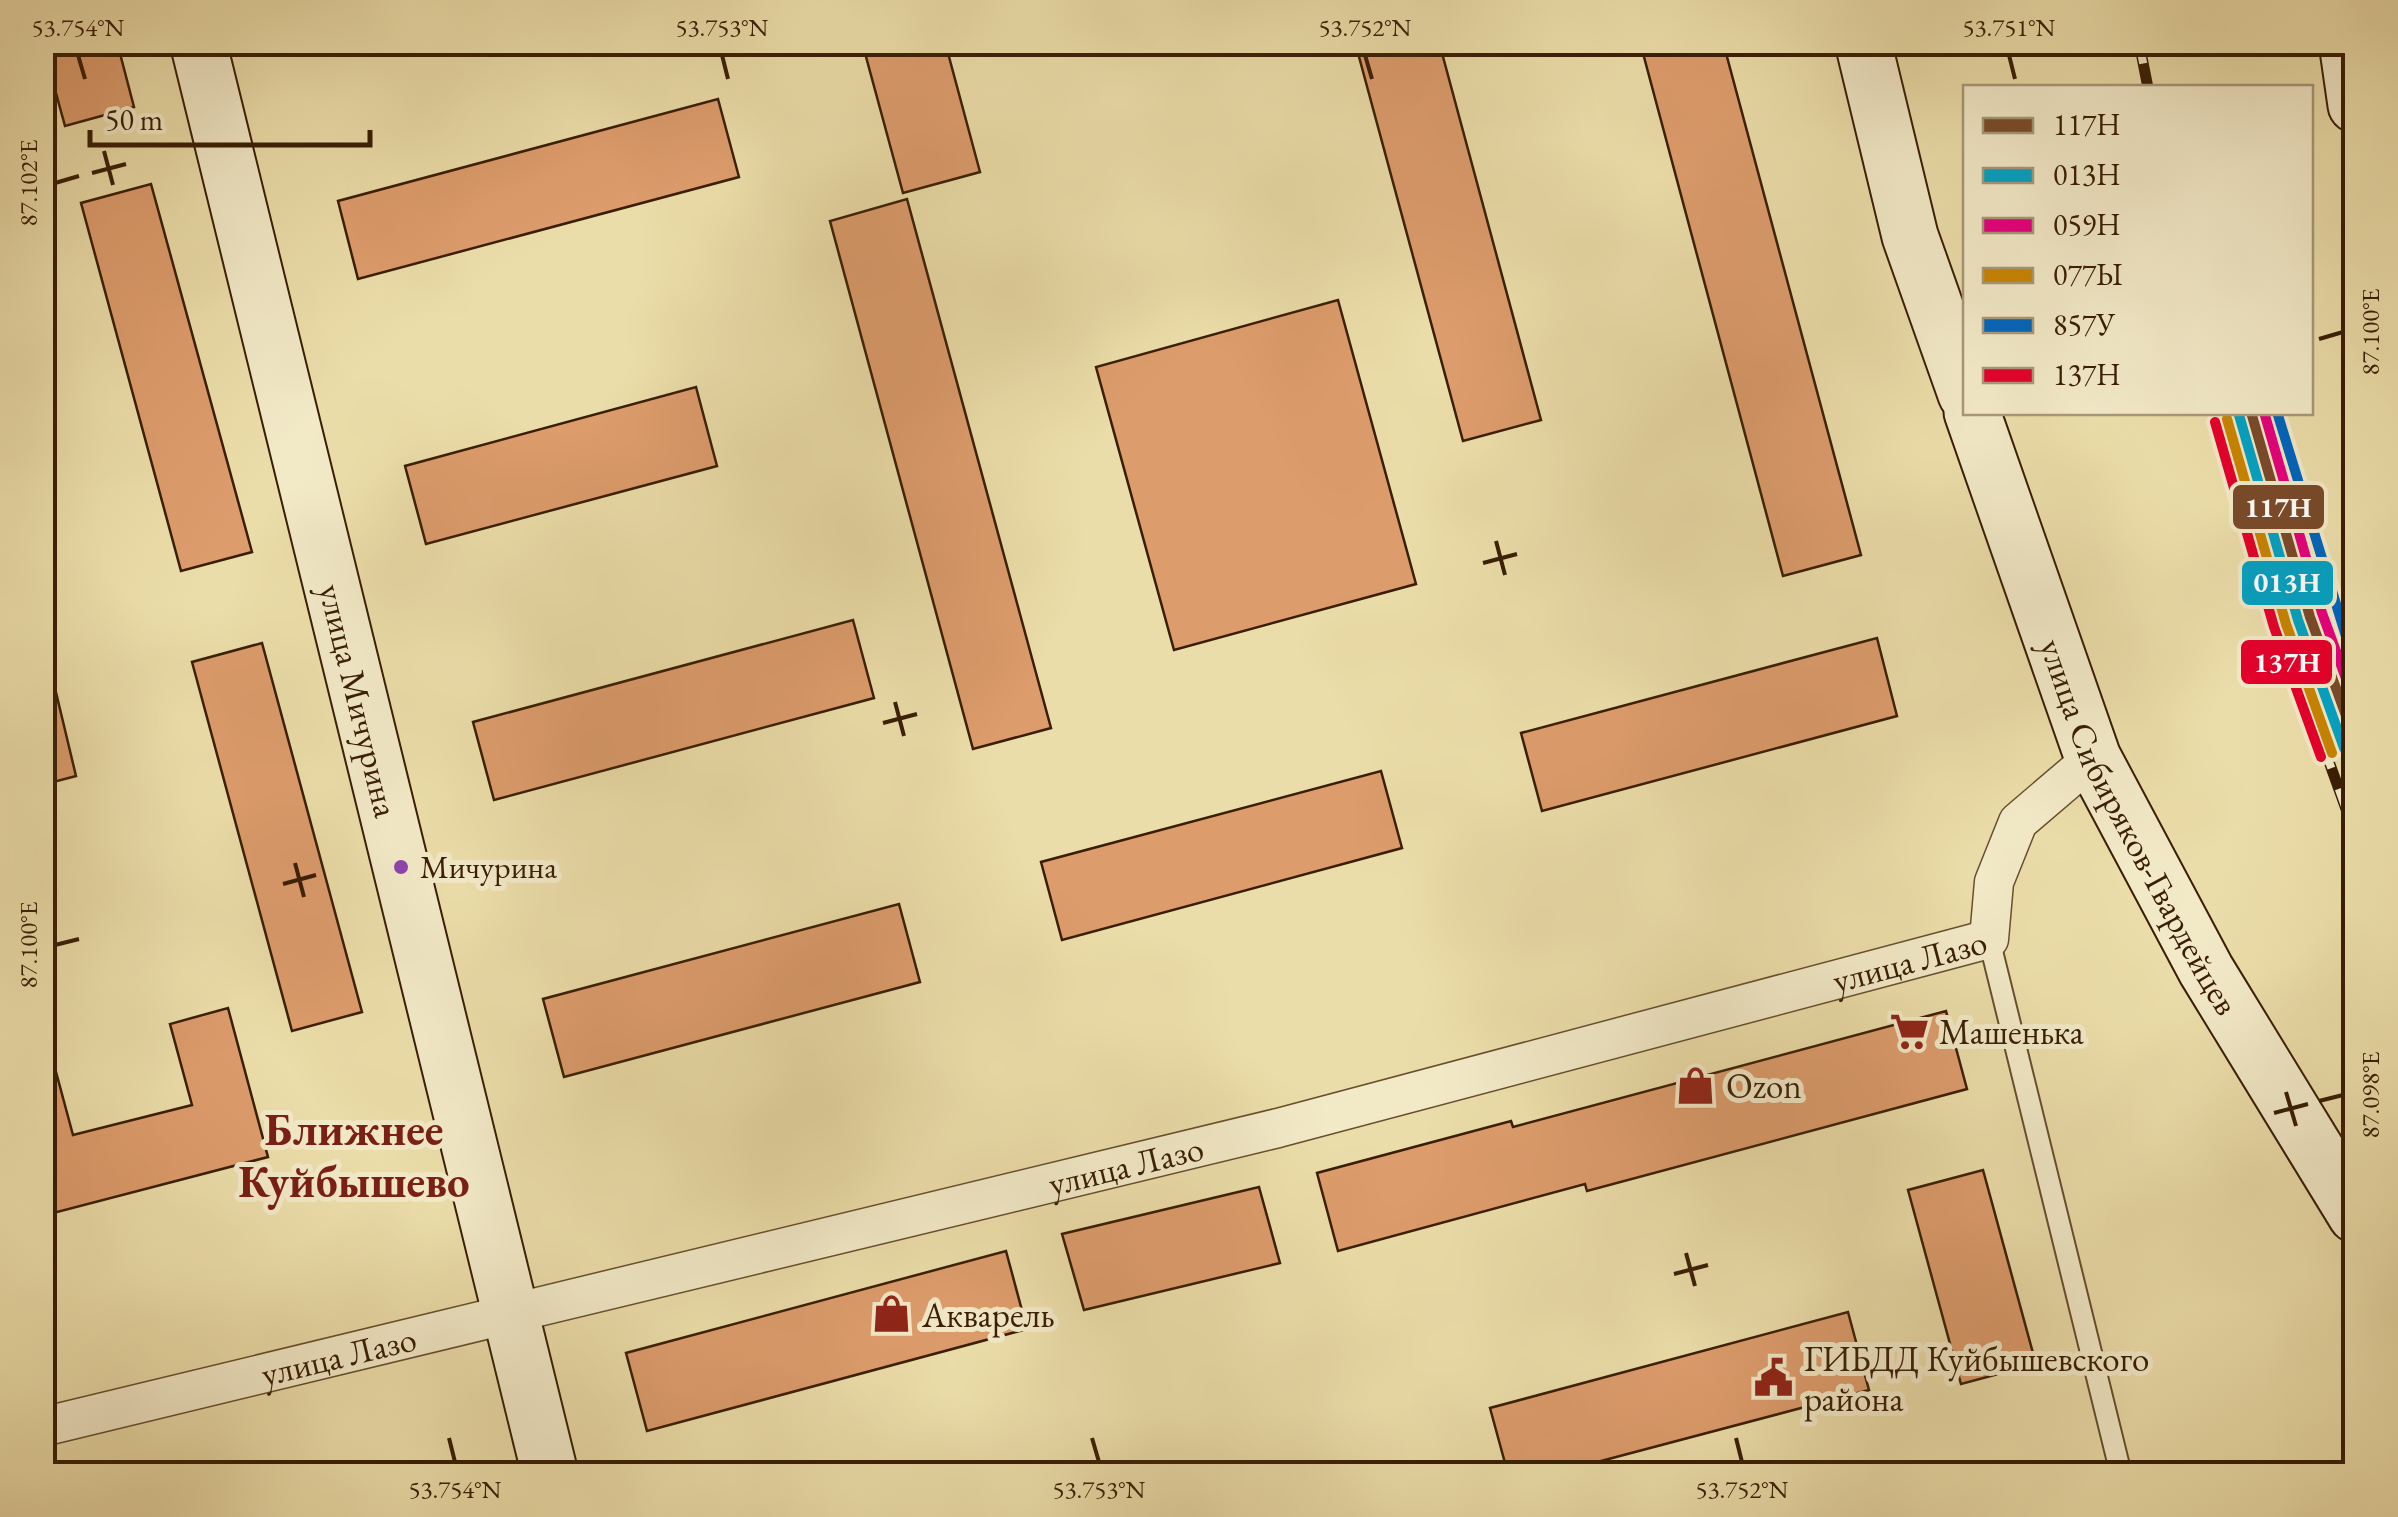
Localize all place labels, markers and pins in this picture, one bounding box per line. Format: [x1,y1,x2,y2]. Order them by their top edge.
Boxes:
place label: Мичурина [420,846,557,888]
marker: Мичурина [391,857,411,877]
place label: Машенька [1939,1009,2084,1054]
supermarket icon: Машенька [1888,1010,1930,1052]
place label: Ozon [1726,1063,1802,1108]
shop icon: Ozon [1675,1064,1717,1106]
place label: Акварель [921,1292,1055,1338]
shop icon: Акварель [871,1293,913,1335]
place label: ГИБДД Куйбышевского района [1804,1336,2149,1422]
public building icon: ГИБДД Куйбышевского района [1753,1357,1795,1399]

